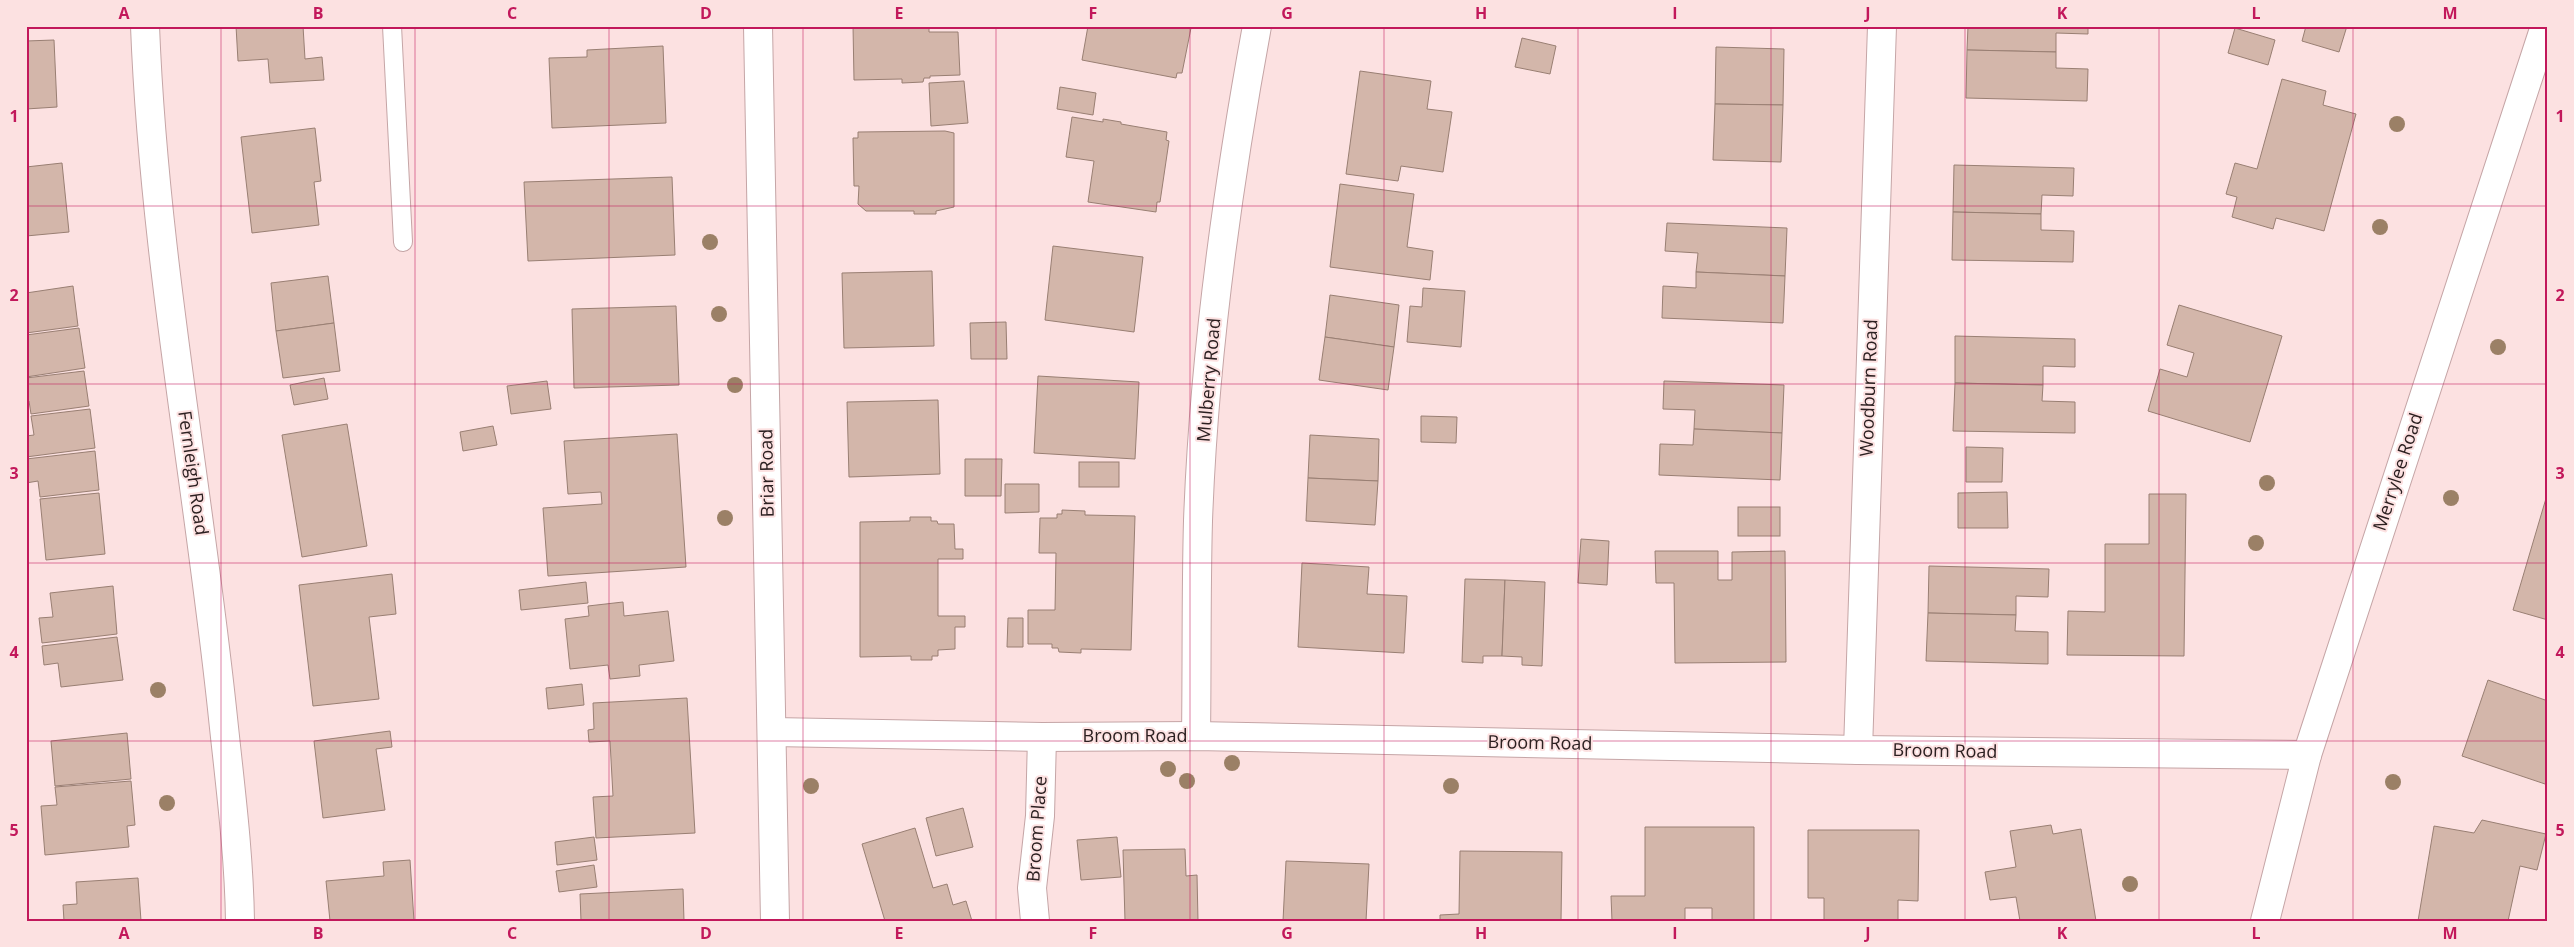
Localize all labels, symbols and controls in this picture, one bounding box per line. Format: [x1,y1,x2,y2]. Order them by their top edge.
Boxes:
text: A [118,2,130,24]
text: B [313,2,323,24]
text: C [507,2,517,24]
text: D [700,2,712,24]
text: E [895,2,904,24]
text: F [1089,2,1097,24]
text: G [1281,2,1293,24]
text: H [1475,2,1487,24]
text: I [1672,2,1678,24]
text: J [1863,2,1871,24]
text: K [2057,2,2068,24]
text: L [2251,2,2261,24]
text: M [2442,2,2458,24]
text: 1 [9,105,19,127]
text: 1 [2555,105,2565,127]
text: 2 [9,284,19,306]
text: 2 [2555,284,2565,306]
street label: Mulberry Road [1191,317,1225,443]
street label: Woodburn Road [1854,319,1882,457]
street label: Fernleigh Road [173,409,215,537]
street label: Merrylee Road [2367,410,2427,534]
street label: Briar Road [753,429,779,517]
text: 3 [9,462,19,484]
text: 3 [2555,462,2565,484]
text: 4 [9,641,19,663]
text: 4 [2555,641,2565,663]
street label: Broom Road [1083,723,1187,747]
street label: Broom Road [1487,729,1593,755]
street label: Broom Road [1892,737,1998,763]
street label: Broom Place [1020,775,1052,883]
text: 5 [9,819,19,841]
text: 5 [2555,819,2565,841]
text: A [118,922,130,944]
text: B [313,922,323,944]
text: C [507,922,517,944]
text: D [700,922,712,944]
text: E [895,922,904,944]
text: F [1089,922,1097,944]
text: G [1281,922,1293,944]
text: H [1475,922,1487,944]
text: I [1672,922,1678,944]
text: J [1863,922,1871,944]
text: K [2057,922,2068,944]
text: L [2251,922,2261,944]
text: M [2442,922,2458,944]

